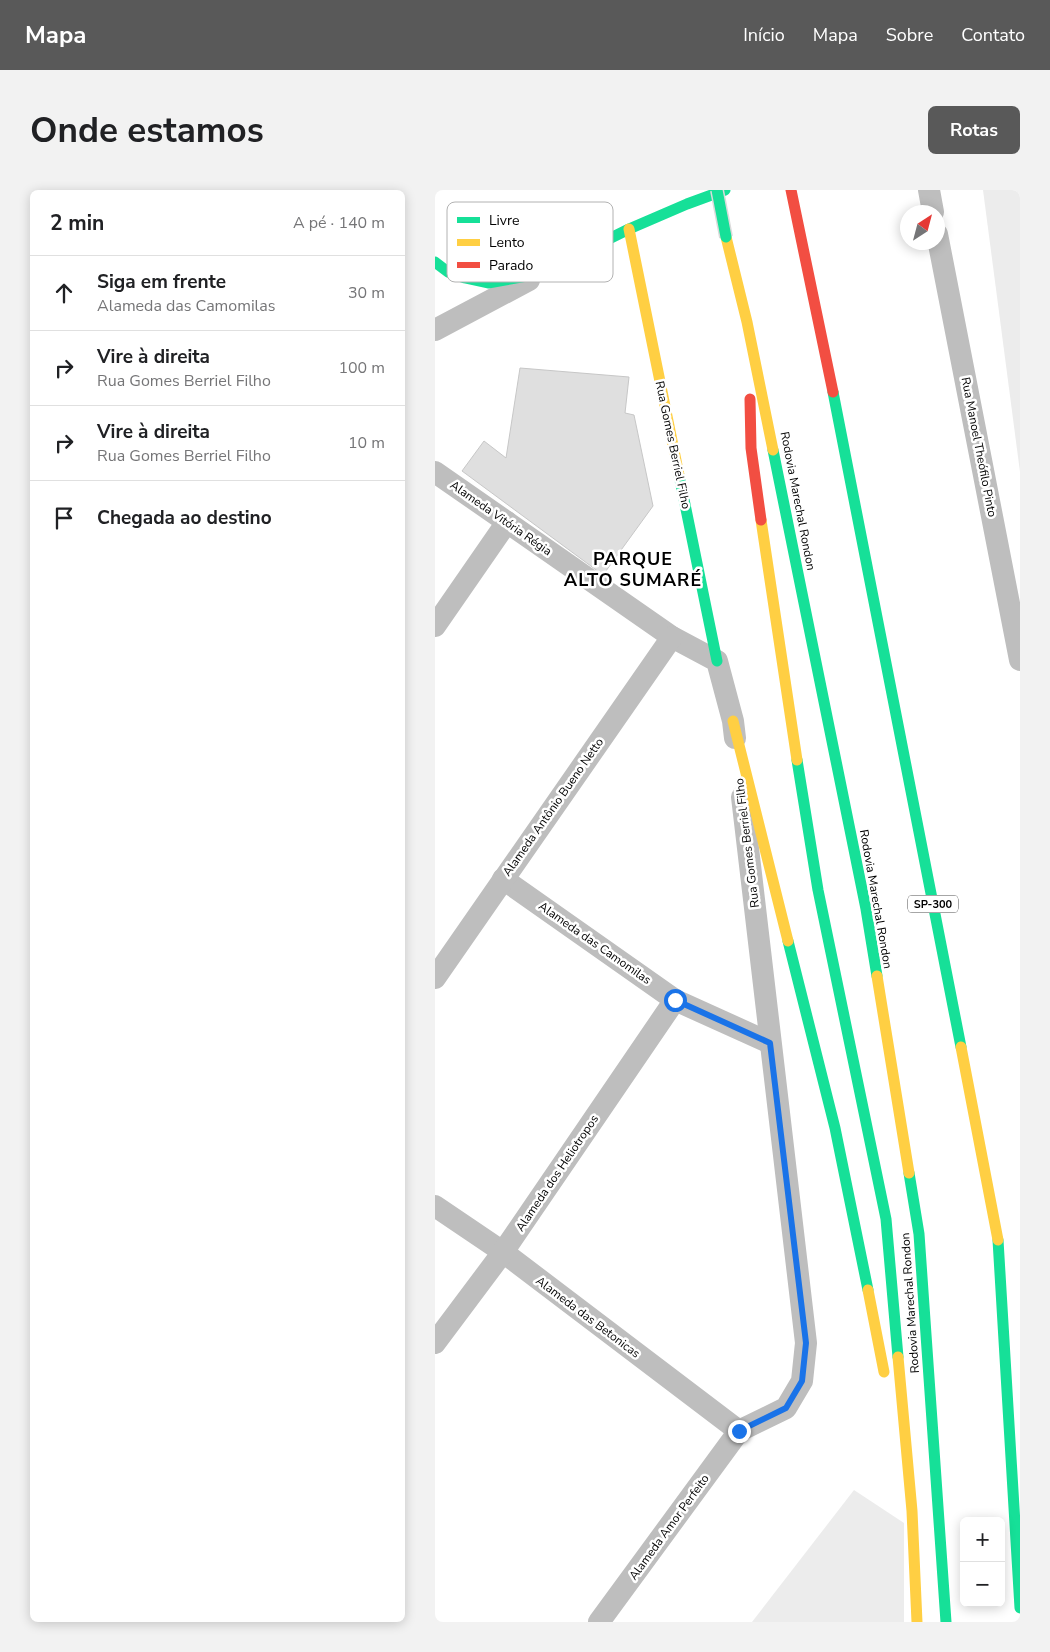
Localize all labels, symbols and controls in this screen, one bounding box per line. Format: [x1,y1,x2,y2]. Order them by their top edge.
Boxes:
text: Mapa [25,19,87,51]
text: Início [743,23,785,47]
text: Mapa [813,23,858,47]
text: Sobre [886,23,933,47]
text: Contato [961,23,1025,47]
button: Rotas [928,106,1020,154]
text: Onde estamos [30,107,264,154]
legend [447,202,613,282]
north arrow [900,205,945,250]
text: 2 min [50,209,104,237]
text: Livre [489,211,519,230]
text: A pé · 140 m [293,212,385,234]
text: Lento [489,233,525,252]
text: Parado [489,256,533,275]
text: Siga em frente [97,269,226,295]
icon: ahead [50,279,78,307]
text: 30 m [348,282,385,304]
text: Alameda das Camomilas [97,295,276,317]
text: Vire à direita [97,344,210,370]
icon: right [50,354,78,382]
text: 100 m [338,357,385,379]
text: Rua Gomes Berriel Filho [97,370,271,392]
street label: Rua Manoel Theófilo Pinto [958,376,1000,519]
street label: Rua Gomes Berriel Filho [652,380,694,511]
text: Vire à direita [97,419,210,445]
icon: right [50,429,78,457]
street label: Rodovia Marechal Rondon [777,430,819,572]
text: 10 m [348,432,385,454]
text: Rua Gomes Berriel Filho [97,445,271,467]
street label: Alameda Vitória Régia [447,477,555,559]
icon: arrive [50,504,78,532]
text: Chegada ao destino [97,505,272,531]
district label: PARQUE ALTO SUMARÉ [564,547,702,592]
street label: Alameda Antônio Bueno Netto [499,734,607,879]
street label: Rua Gomes Berriel Filho [731,777,763,909]
street label: Rodovia Marechal Rondon [856,828,896,970]
road number: SP-300 [908,896,958,912]
street label: Alameda das Camomilas [536,898,655,988]
route start [664,989,687,1012]
street label: Alameda dos Heliotropos [512,1111,602,1234]
street label: Rodovia Marechal Rondon [897,1232,923,1374]
street label: Alameda das Betonicas [533,1273,644,1362]
route end [728,1420,751,1443]
street label: Alameda Amor Perfeito [625,1471,713,1583]
map controls [960,1517,1005,1607]
button: + [960,1517,1005,1562]
button: − [960,1562,1005,1607]

